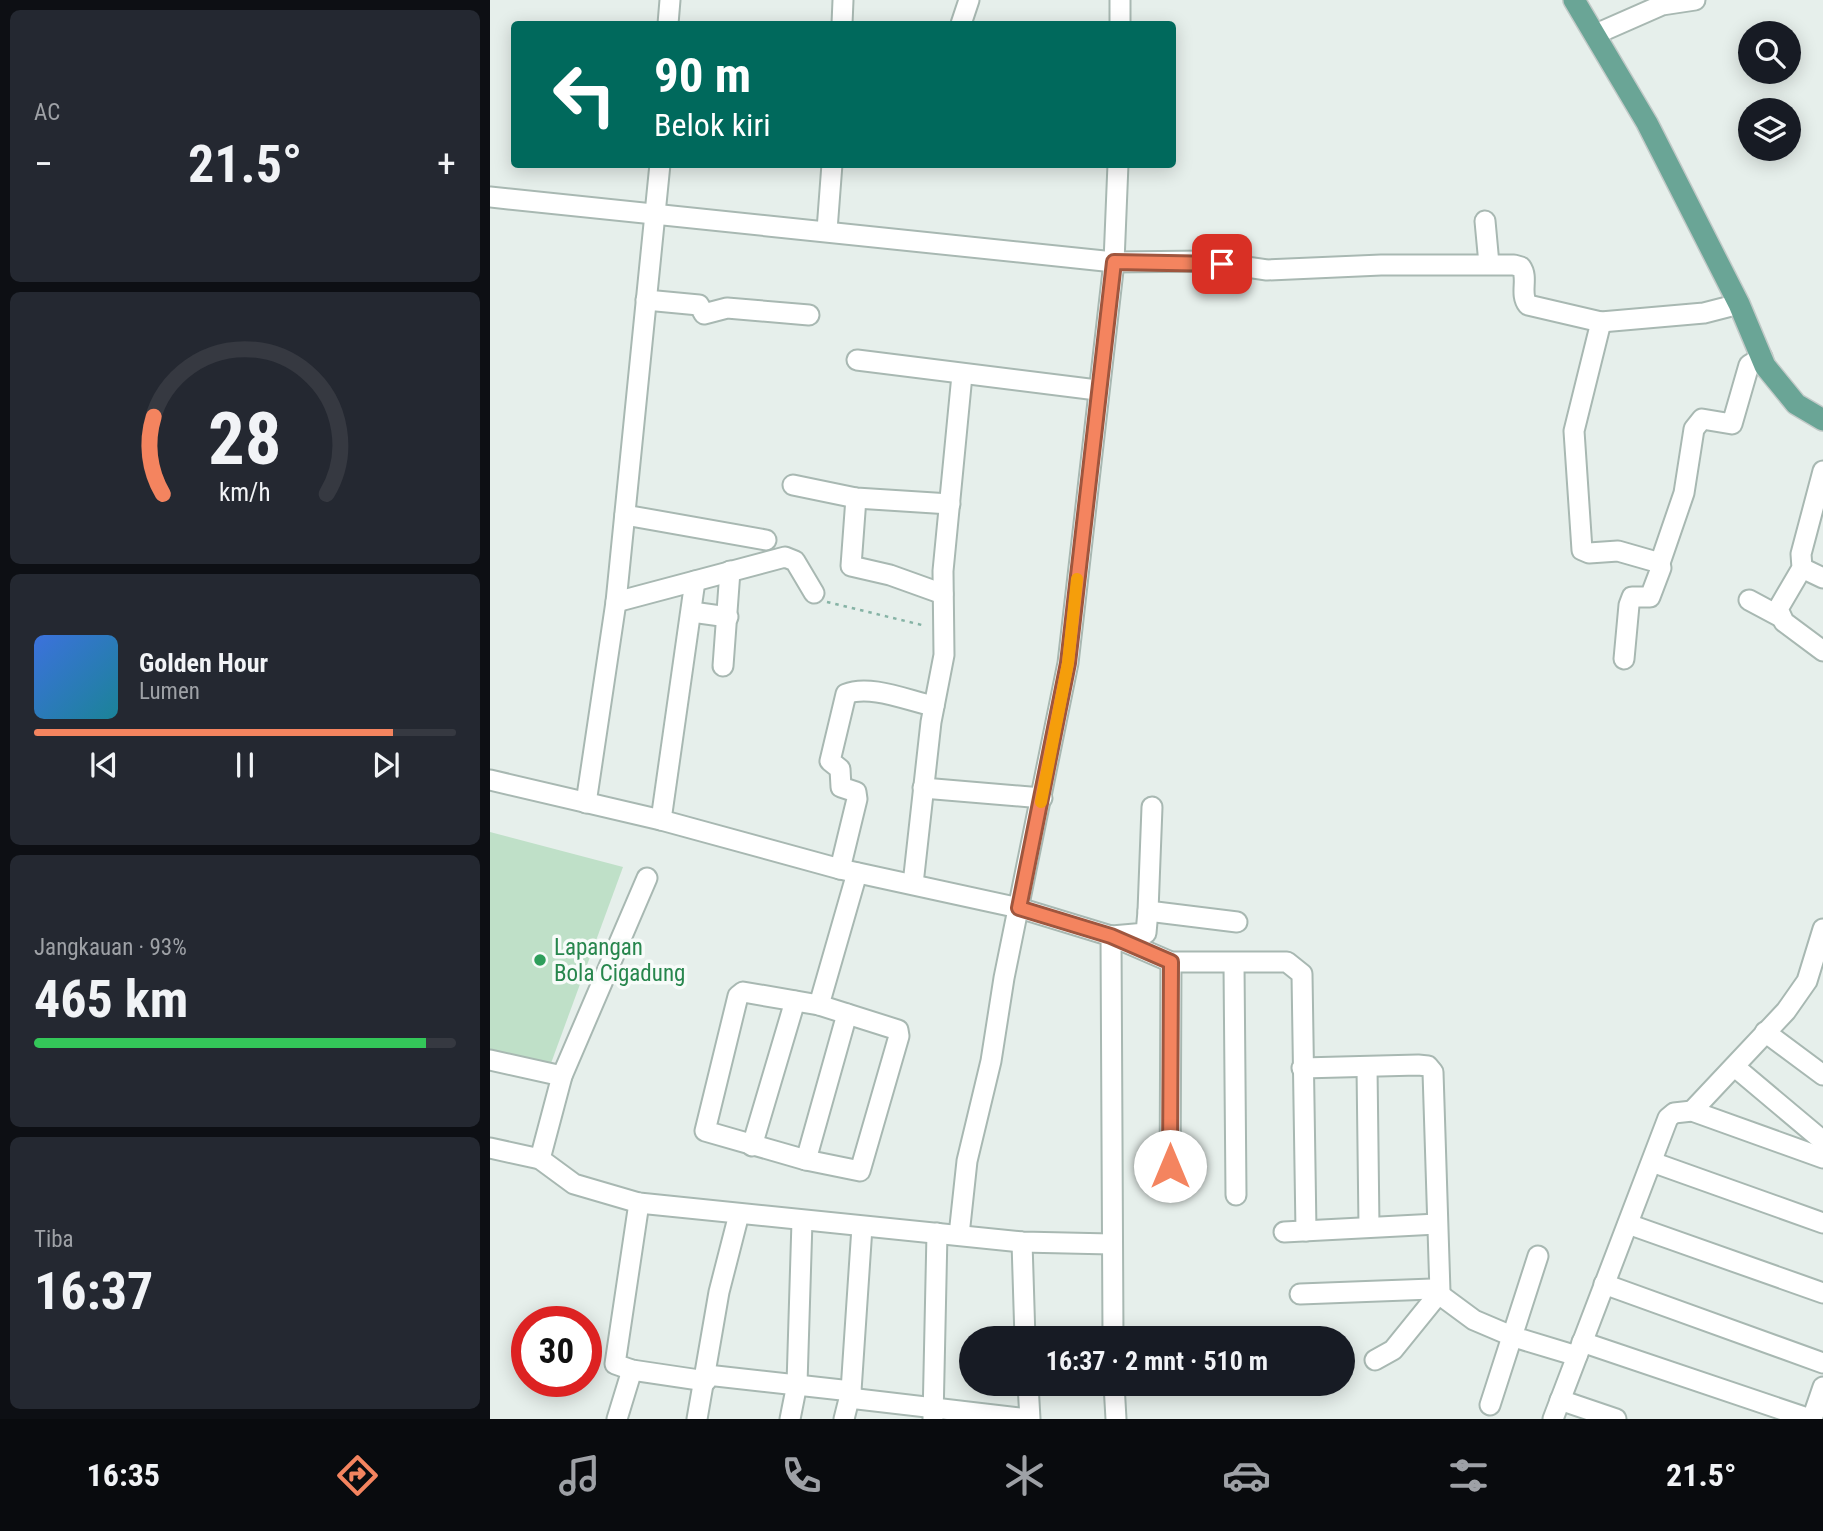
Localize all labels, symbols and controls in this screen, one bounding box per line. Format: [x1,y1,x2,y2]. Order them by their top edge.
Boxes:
map controls [1738,21,1801,161]
button: search [1738,21,1801,84]
text: 90 m [654,47,751,104]
icon: left [539,49,630,140]
button: layers [1738,98,1801,161]
text: AC [34,99,60,126]
text: Belok kiri [654,106,771,144]
text: 21.5° [188,134,302,195]
text: − [34,142,53,186]
text: + [437,142,456,186]
pin [1192,234,1252,294]
icon: arrive [1203,245,1241,283]
text: 28 [208,396,282,482]
text: km/h [219,477,271,506]
text: Golden Hour [139,648,268,678]
text: Lumen [139,678,200,705]
icon: previous [85,746,123,784]
icon: pause [226,746,264,784]
icon: next [367,746,405,784]
text: Jangkauan · 93% [34,934,187,961]
place label: Lapangan Bola Cigadung [554,934,685,987]
marker: Lapangan Bola Cigadung [532,952,548,968]
text: 465 km [34,969,188,1030]
position arrow [1133,1129,1207,1203]
text: Tiba [34,1226,74,1253]
text: 16:37 [34,1261,153,1322]
speed limit sign: 30 [511,1306,602,1397]
text: 16:37 · 2 mnt · 510 m [1046,1346,1268,1376]
icon: directions [333,1451,382,1500]
icon: music [555,1451,604,1500]
icon: phone [777,1451,826,1500]
icon: climate [1000,1451,1049,1500]
icon: car [1222,1451,1271,1500]
icon: filters [1444,1451,1493,1500]
text: 16:35 [87,1456,160,1494]
text: 21.5° [1666,1456,1736,1494]

